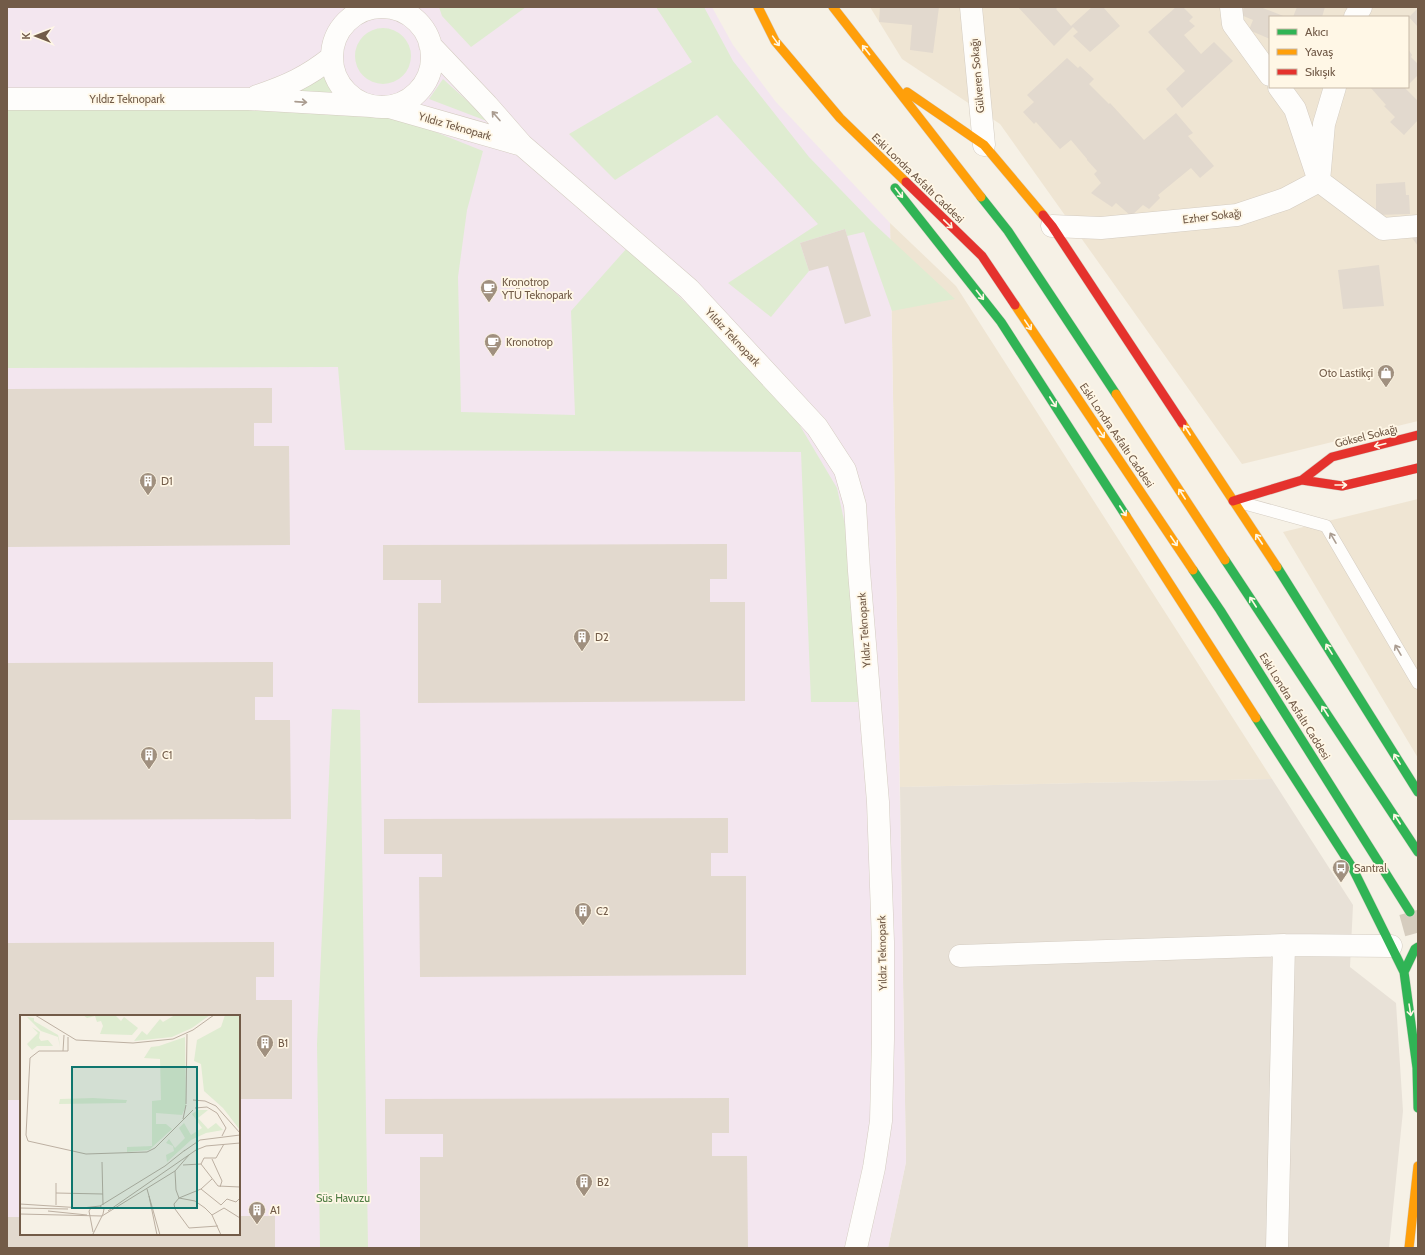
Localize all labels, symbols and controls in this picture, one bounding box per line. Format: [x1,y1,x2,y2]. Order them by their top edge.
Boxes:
north arrow [16,16,56,56]
legend [1269,16,1409,88]
text: Akıcı [1305,24,1328,39]
text: K [19,32,33,39]
one-way arrow [772,36,780,47]
street label: Gülveren Sokağı [967,38,987,114]
one-way arrow [862,44,870,55]
text: Yavaş [1304,44,1333,59]
text: Sıkışık [1305,64,1336,79]
street label: Yıldız Teknopark [88,92,165,106]
one-way arrow [294,98,307,106]
street label: Yıldız Teknopark [416,109,493,143]
one-way arrow [492,110,501,121]
street label: Eski Londra Asfaltı Caddesi [869,130,967,226]
one-way arrow [895,187,903,198]
street label: Ezher Sokağı [1182,205,1242,227]
one-way arrow [943,219,953,229]
place label: Kronotrop YTÜ Teknopark [501,275,572,302]
cafe icon: Kronotrop YTÜ Teknopark [479,278,499,303]
one-way arrow [975,289,984,300]
street label: Yıldız Teknopark [702,304,764,369]
one-way arrow [1024,320,1032,331]
cafe icon: Kronotrop [483,332,503,357]
place label: Kronotrop [506,335,553,349]
shop icon: Oto Lastikçi [1376,363,1396,388]
place label: Oto Lastikçi [1319,366,1373,380]
street label: Eski Londra Asfaltı Caddesi [1077,380,1157,490]
one-way arrow [1049,396,1057,407]
street label: Göksel Sokağı [1333,421,1399,451]
one-way arrow [1183,425,1191,436]
one-way arrow [1097,427,1105,438]
one-way arrow [1374,441,1387,449]
building icon: D1 [138,471,158,496]
place label: D1 [161,474,173,488]
one-way arrow [1334,481,1347,489]
one-way arrow [1178,489,1186,500]
one-way arrow [1119,506,1127,517]
one-way arrow [1328,532,1336,544]
one-way arrow [1255,533,1263,544]
one-way arrow [1170,535,1178,547]
street label: Yıldız Teknopark [854,592,874,669]
one-way arrow [1249,597,1257,608]
building icon: D2 [572,627,592,652]
place label: D2 [595,630,609,644]
one-way arrow [1324,643,1332,655]
one-way arrow [1394,644,1402,656]
street label: Eski Londra Asfaltı Caddesi [1256,650,1334,762]
one-way arrow [1321,706,1329,717]
building icon: C1 [139,745,159,770]
place label: C1 [162,748,172,762]
one-way arrow [1393,753,1401,765]
one-way arrow [1392,814,1401,825]
bus stop icon: Santral [1331,858,1351,883]
place label: Santral [1354,861,1387,875]
building icon: C2 [573,901,593,926]
place label: C2 [596,904,609,918]
street label: Yıldız Teknopark [874,915,890,992]
one-way arrow [1406,1003,1414,1016]
inset map [20,1015,240,1235]
building icon: B1 [255,1033,275,1058]
place label: B1 [278,1036,288,1050]
building icon: B2 [574,1172,594,1197]
place label: B2 [597,1175,609,1189]
park label: Süs Havuzu [316,1191,370,1205]
building icon: A1 [247,1200,267,1225]
place label: A1 [270,1203,280,1217]

